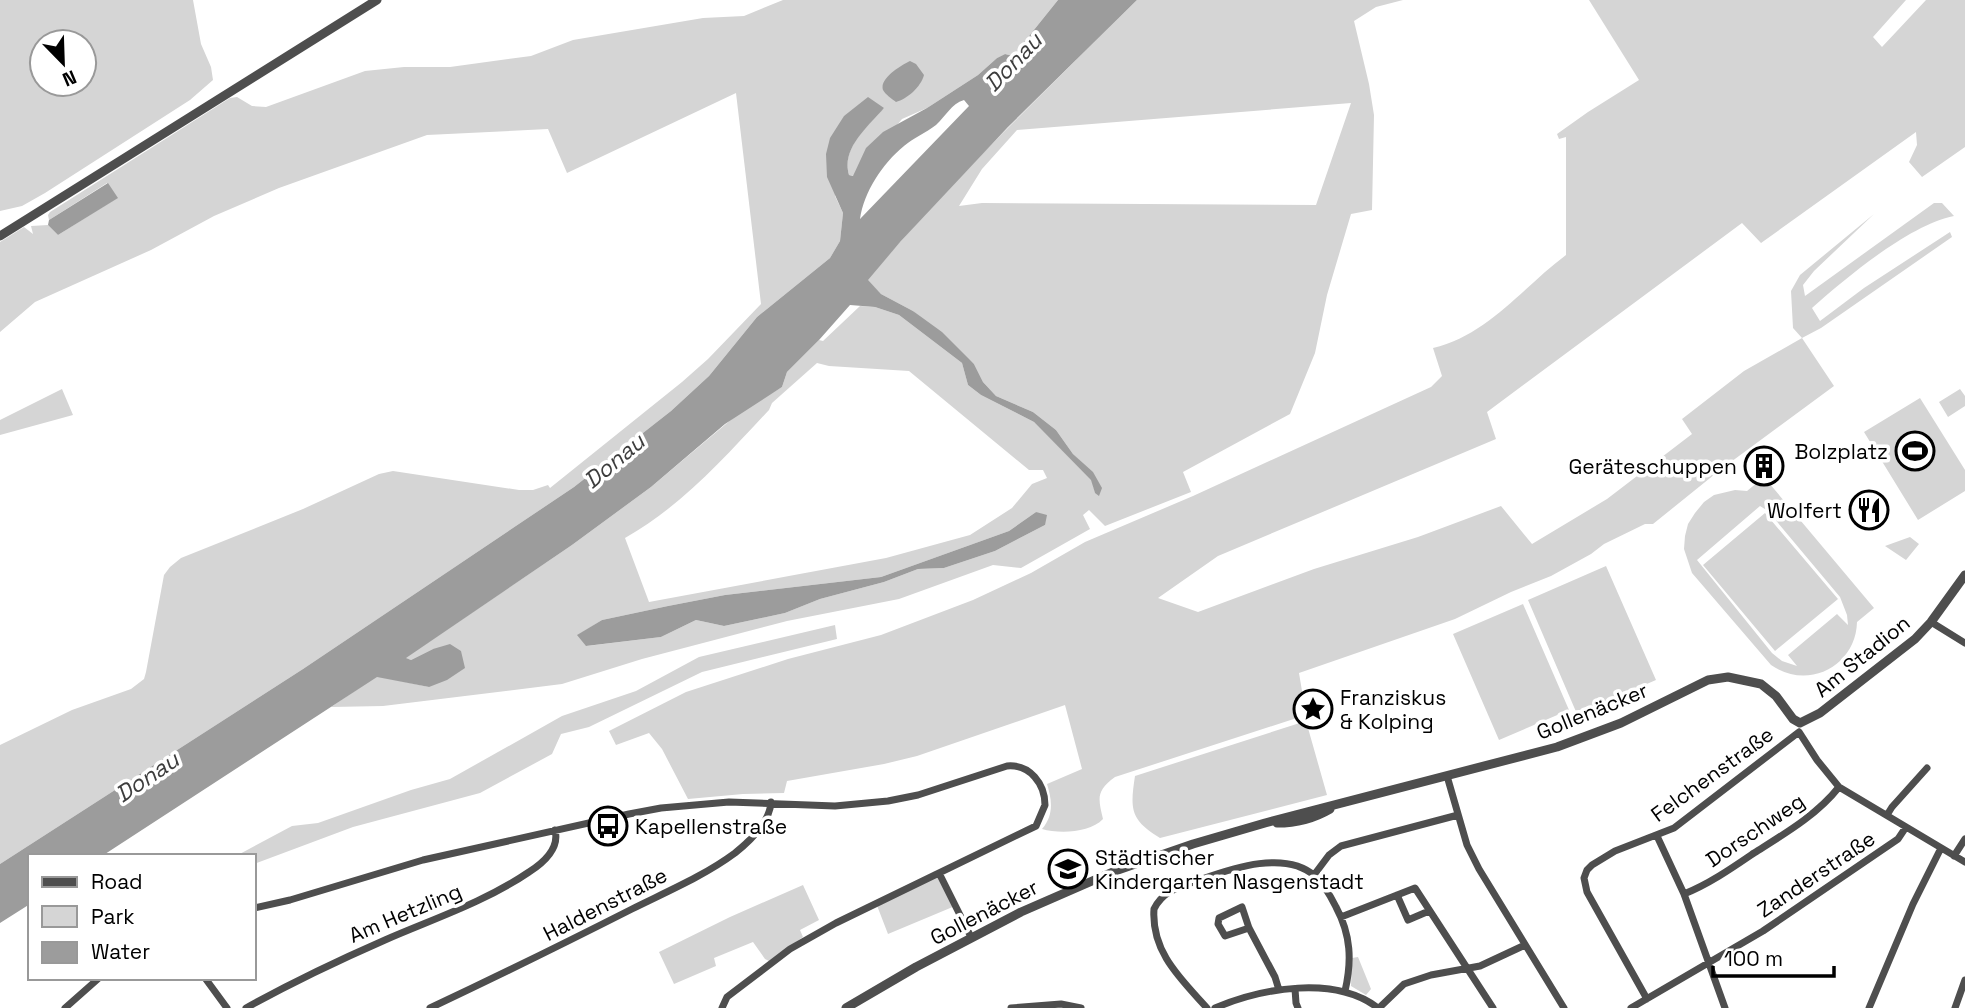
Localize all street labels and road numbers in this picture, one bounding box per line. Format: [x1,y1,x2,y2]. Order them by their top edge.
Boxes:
street label: Am Stadion [1809,609,1915,703]
street label: Gollenäcker [1532,676,1652,746]
street label: Felchenstraße [1645,720,1779,828]
street label: Dorschweg [1700,787,1810,873]
street label: Zanderstraße [1752,825,1880,923]
street label: Haldenstraße [538,861,672,947]
street label: Gollenäcker [925,873,1043,951]
street label: Am Hetzling [345,877,465,949]

